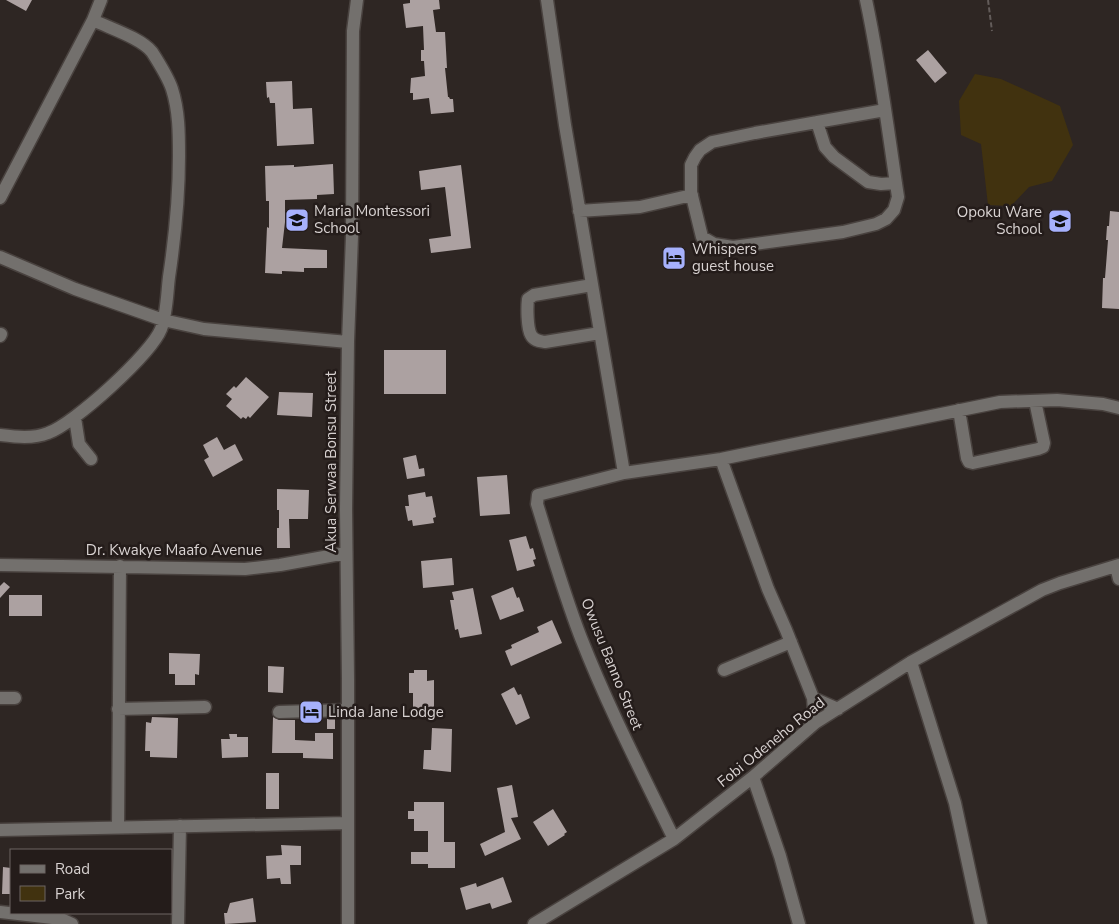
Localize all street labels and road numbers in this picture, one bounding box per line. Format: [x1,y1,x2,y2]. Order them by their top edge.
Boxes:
street label: Akua Serwaa Bonsu Street [321,371,341,553]
street label: Dr. Kwakye Maafo Avenue [86,540,262,560]
street label: Owusu Banno Street [576,595,648,733]
street label: Fobi Odeneho Road [713,692,829,792]

